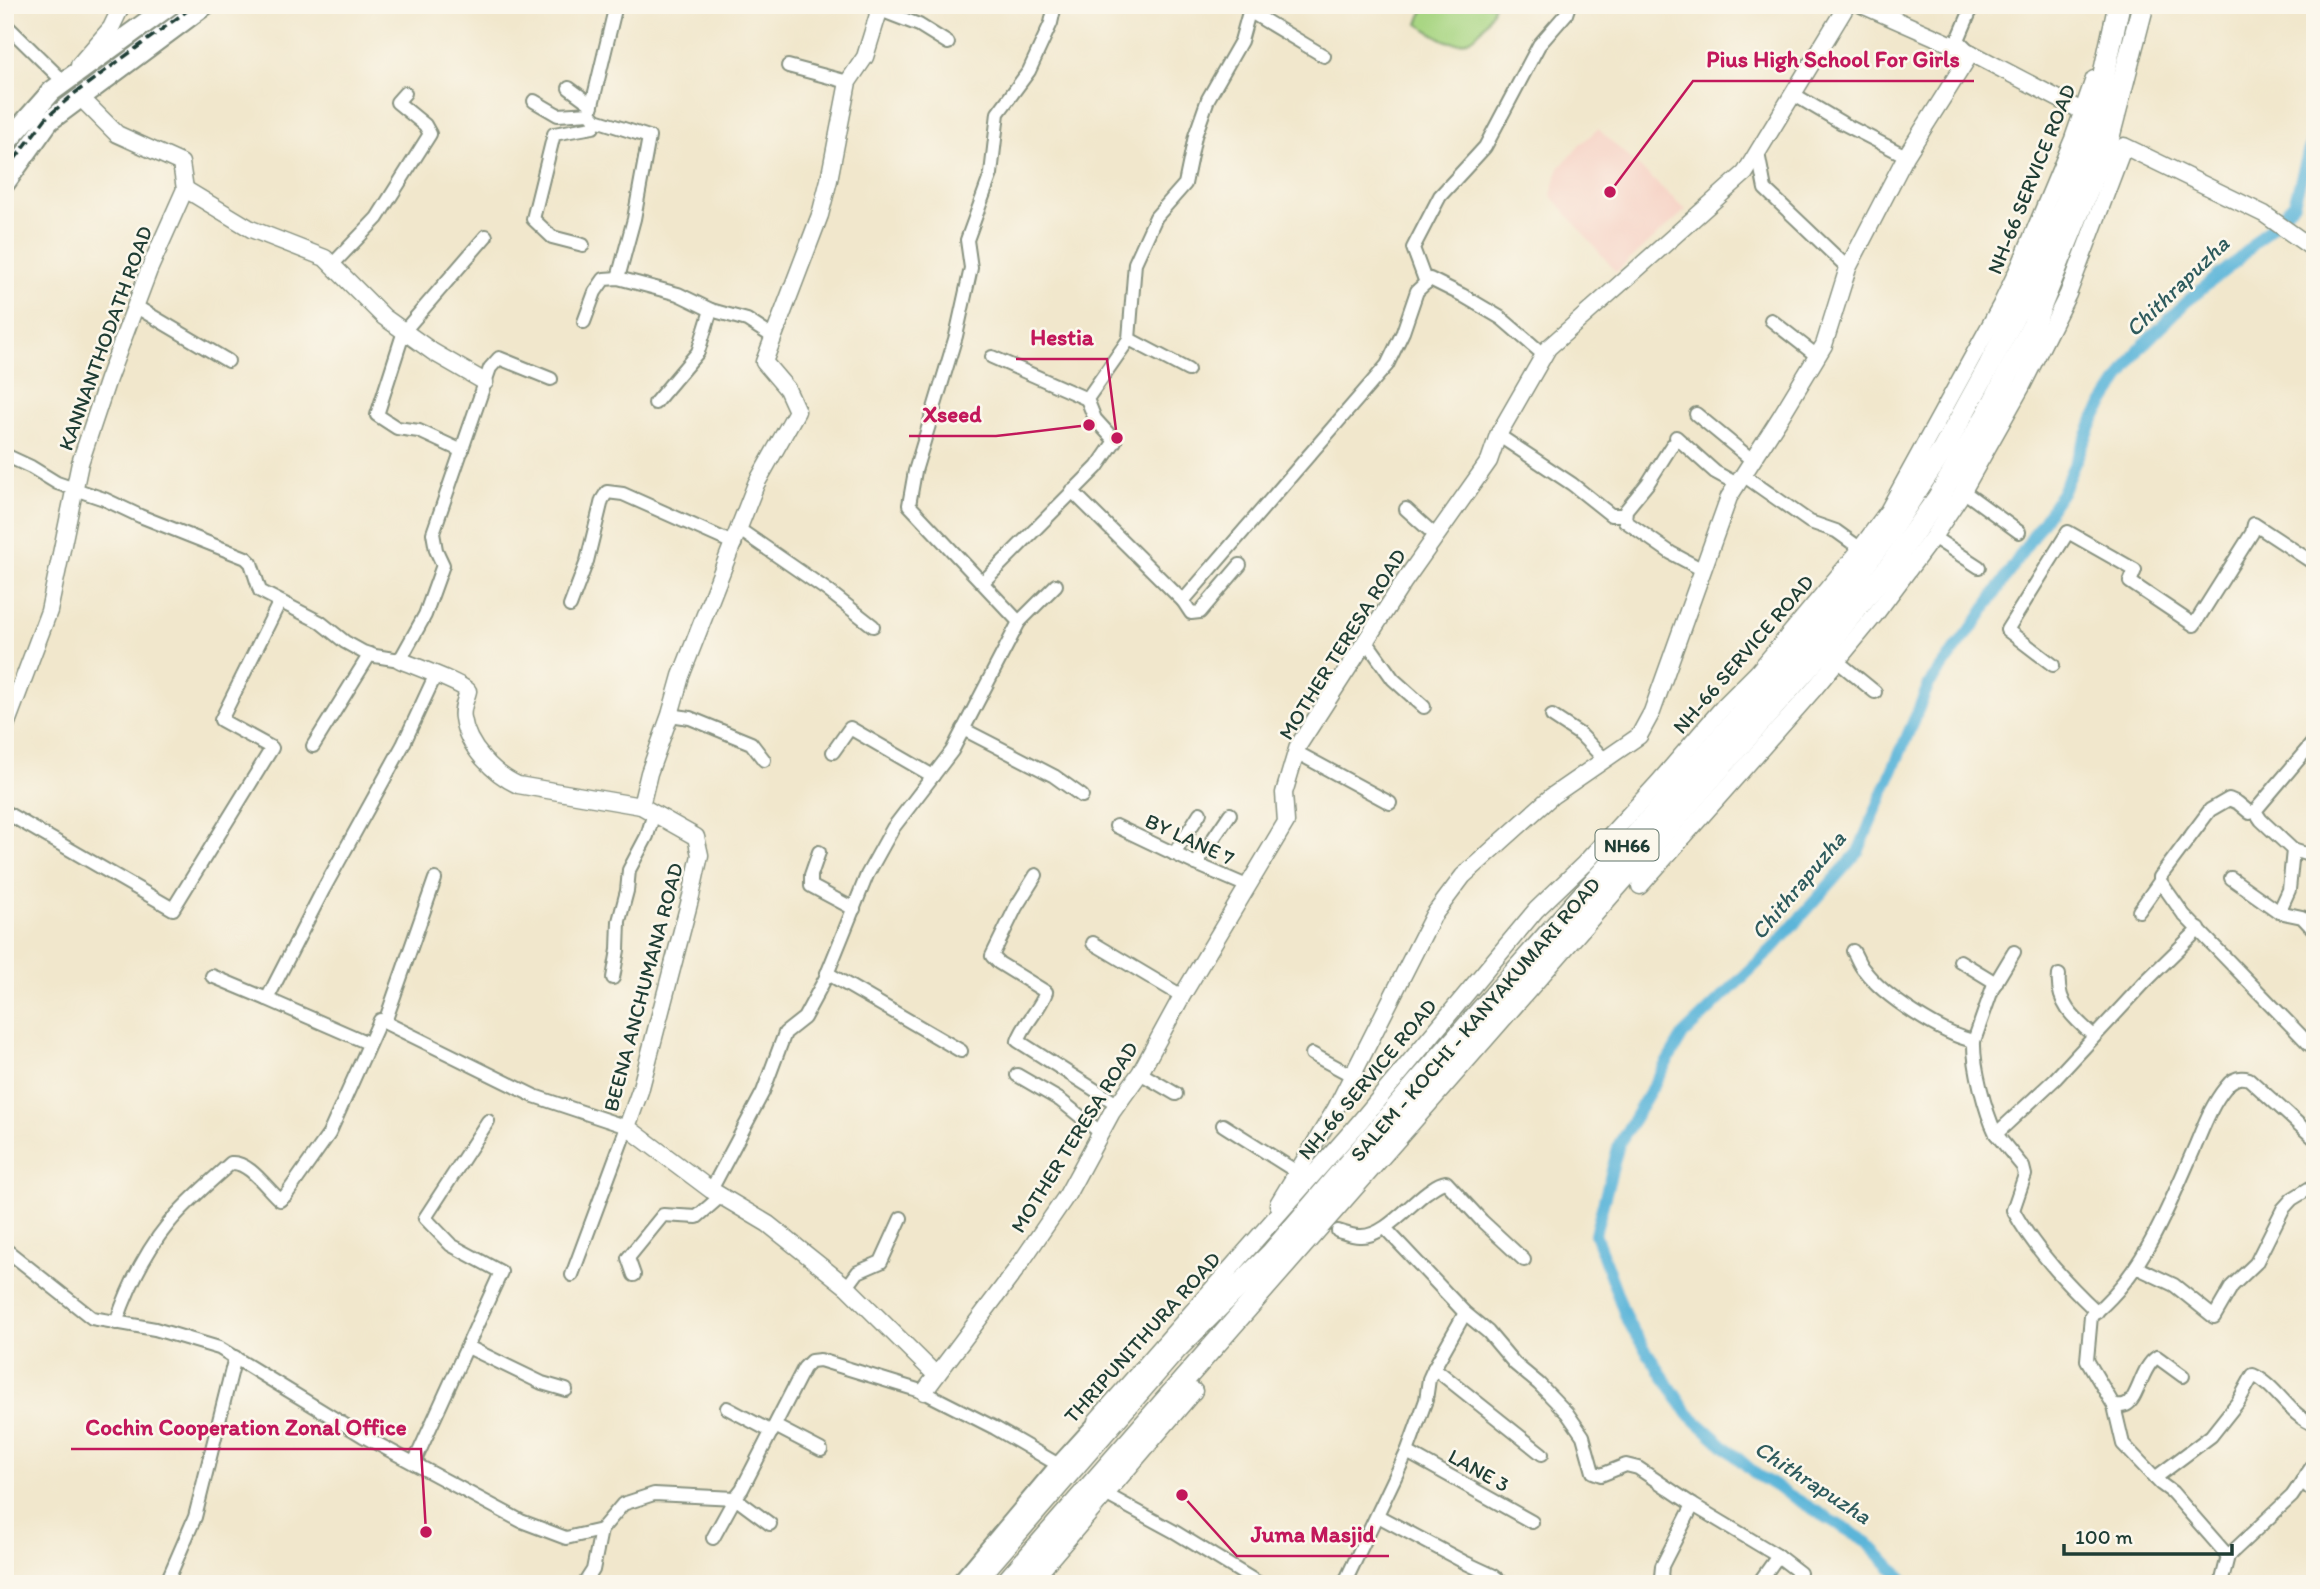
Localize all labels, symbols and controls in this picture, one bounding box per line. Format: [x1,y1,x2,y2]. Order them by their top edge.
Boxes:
callout: Pius High School For Girls [1693,37,1974,81]
text: Pius High School For Girls [1706,45,1960,73]
street label: NH-66 SERVICE ROAD [1981,80,2081,278]
street label: KANNANTHODATH ROAD [53,222,157,454]
water label: Chithrapuzha [2119,229,2235,342]
callout: Hestia [1016,315,1107,359]
text: Hestia [1030,323,1095,351]
callout: Xseed [909,392,996,436]
text: Xseed [922,400,982,428]
street label: MOTHER TERESA ROAD [1273,544,1411,744]
street label: NH-66 SERVICE ROAD [1667,569,1819,739]
street label: BY LANE 7 [1141,808,1239,870]
water label: Chithrapuzha [1744,824,1852,945]
road number: NH66 [1596,830,1658,860]
street label: BEENA ANCHUMANA ROAD [598,860,688,1114]
street label: SALEM - KOCHI - KANYAKUMARI ROAD [1345,872,1605,1166]
street label: NH-66 SERVICE ROAD [1292,993,1442,1165]
street label: MOTHER TERESA ROAD [1005,1037,1143,1237]
street label: THRIPUNITHURA ROAD [1058,1246,1226,1428]
callout: Cochin Cooperation Zonal Office [71,1405,421,1449]
text: Cochin Cooperation Zonal Office [85,1413,407,1441]
water label: Chithrapuzha [1749,1434,1877,1531]
street label: LANE 3 [1444,1443,1514,1497]
callout: Juma Masjid [1237,1512,1389,1556]
scale bar [2064,1512,2232,1556]
text: Juma Masjid [1250,1520,1376,1548]
text: 100 m [2075,1524,2133,1549]

